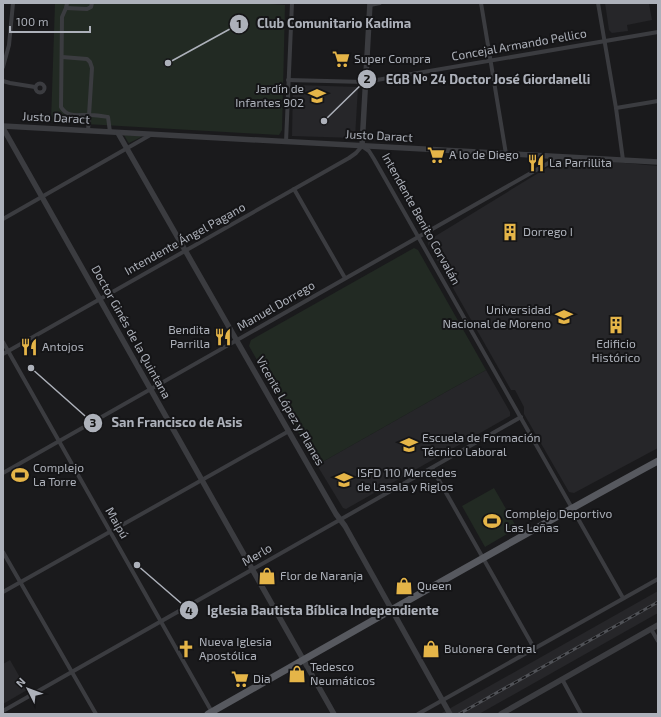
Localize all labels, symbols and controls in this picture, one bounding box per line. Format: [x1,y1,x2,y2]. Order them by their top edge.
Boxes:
scale bar [10,8,90,34]
callout: Club Comunitario Kadima [229,11,419,36]
text: 100 m [16,14,48,28]
text: Club Comunitario Kadima [257,15,411,31]
text: 1 [236,16,242,30]
street label: Concejal Armando Pellico [450,25,588,64]
supermarket icon: Super Compra [331,49,351,69]
place label: Super Compra [354,51,431,65]
callout: EGB Nº 24 Doctor José Giordanelli [357,67,598,92]
text: 2 [364,71,371,85]
text: EGB Nº 24 Doctor José Giordanelli [386,71,590,87]
place label: Jardín de Infantes 902 [235,81,304,109]
school or university icon: Jardín de Infantes 902 [307,86,327,106]
street label: Justo Daract [22,108,91,126]
street label: Justo Daract [345,126,414,144]
supermarket icon: A lo de Diego [426,145,446,165]
place label: A lo de Diego [449,147,519,161]
street label: Intendente Benito Corvalán [380,150,464,287]
restaurant icon: La Parrillita [526,153,546,173]
place label: La Parrillita [549,155,612,169]
street label: Intendente Ángel Pagano [122,199,247,277]
building icon: Dorrego I [500,222,520,242]
place label: Dorrego I [523,224,573,238]
street label: Doctor Ginés de la Quintana [88,262,174,401]
street label: Manuel Dorrego [234,277,317,333]
place label: Universidad Nacional de Moreno [443,302,551,330]
school or university icon: Universidad Nacional de Moreno [554,307,574,327]
building icon: Edificio Histórico [606,315,626,335]
place label: Bendita Parrilla [168,322,210,350]
restaurant icon: Bendita Parrilla [213,327,233,347]
place label: Edificio Histórico [592,336,641,364]
restaurant icon: Antojos [19,337,39,357]
place label: Antojos [42,339,84,354]
street label: Vicente López y Planes [254,353,328,468]
callout: San Francisco de Asis [83,410,251,435]
text: San Francisco de Asis [111,414,243,430]
text: 3 [90,415,97,429]
place label: Escuela de Formación Técnico Laboral [422,430,540,458]
school or university icon: Escuela de Formación Técnico Laboral [399,435,419,455]
place label: Complejo La Torre [33,460,84,488]
sports icon: Complejo La Torre [10,465,30,485]
place label: ISFD 110 Mercedes de Lasala y Riglos [357,465,457,493]
school or university icon: ISFD 110 Mercedes de Lasala y Riglos [334,470,354,490]
street label: Maipú [103,504,132,541]
place label: Complejo Deportivo Las Leñas [505,506,612,534]
sports icon: Complejo Deportivo Las Leñas [482,511,502,531]
street label: Merlo [239,540,274,568]
shop icon: Flor de Naranja [257,566,277,586]
place label: Flor de Naranja [280,568,363,583]
shop icon: Queen [394,576,414,596]
place label: Queen [417,578,452,593]
callout: Iglesia Bautista Bíblica Independiente [179,598,447,623]
text: Iglesia Bautista Bíblica Independiente [207,602,439,618]
text: 4 [185,603,193,617]
place label: Nueva Iglesia Apostólica [199,634,272,662]
church icon: Nueva Iglesia Apostólica [176,639,196,659]
shop icon: Bulonera Central [421,639,441,659]
place label: Bulonera Central [444,641,536,655]
place label: Tedesco Neumáticos [310,659,375,687]
shop icon: Tedesco Neumáticos [287,664,307,684]
north arrow [8,669,48,709]
supermarket icon: Dia [230,669,250,689]
place label: Dia [253,671,271,685]
text: N [13,675,28,689]

